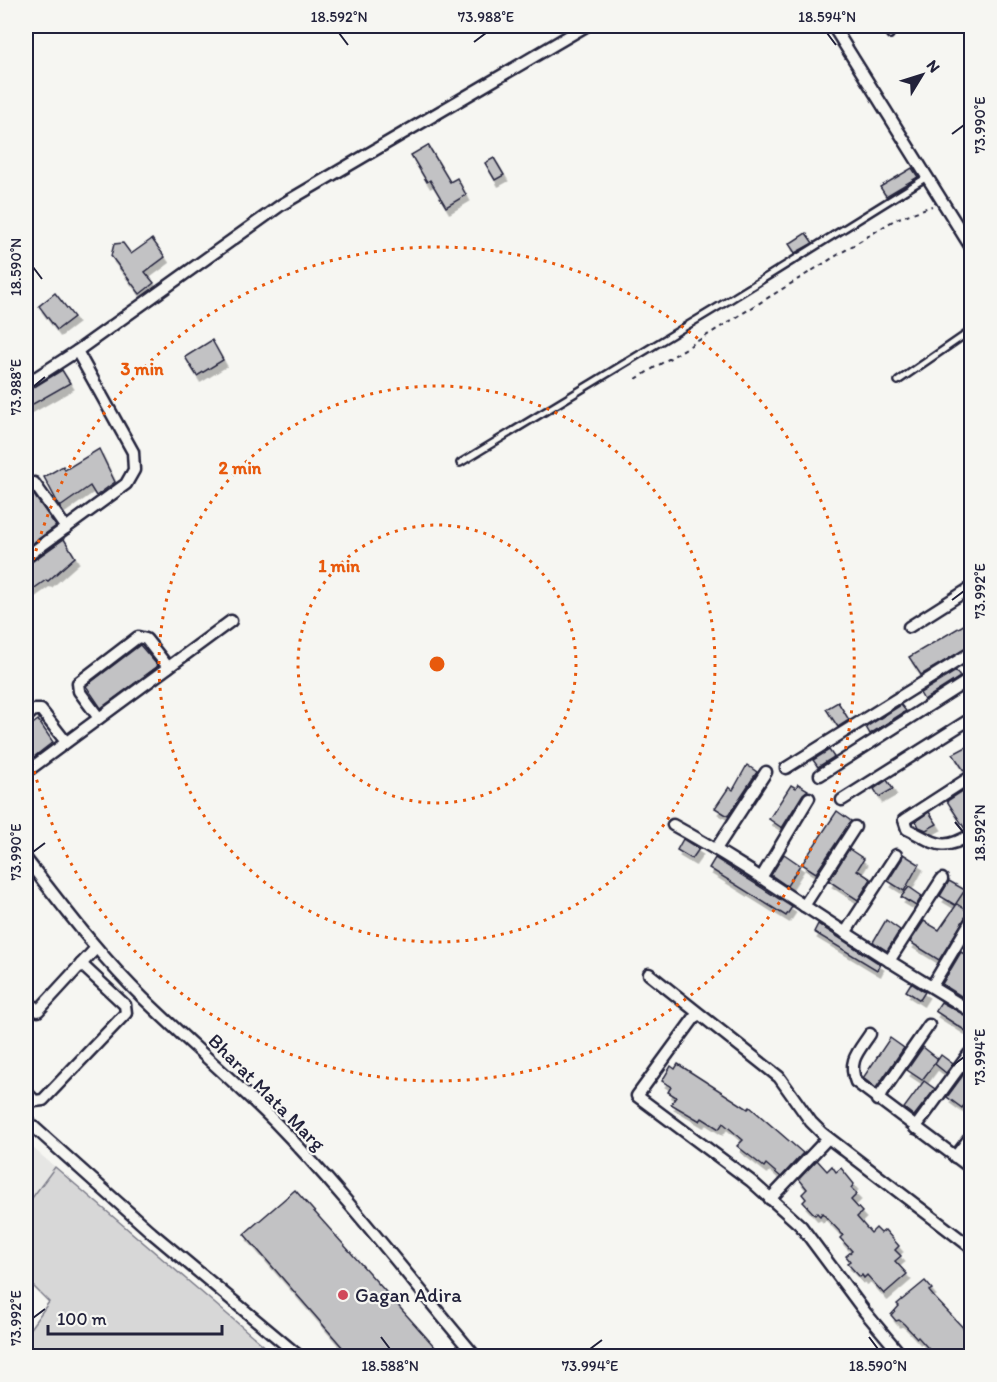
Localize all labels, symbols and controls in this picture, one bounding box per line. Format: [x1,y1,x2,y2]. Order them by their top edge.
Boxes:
text: 18.592°N [310,8,368,26]
text: 73.988°E [458,8,514,26]
text: 18.594°N [798,8,856,26]
north arrow [892,45,952,105]
text: N [923,56,944,76]
text: 73.990°E [971,97,989,153]
text: 18.590°N [7,238,25,296]
text: 3 min [120,358,164,380]
text: 73.988°E [7,359,25,415]
text: 2 min [219,457,262,479]
text: 1 min [318,555,360,577]
text: 73.992°E [971,563,989,619]
centre of rings [427,654,447,674]
text: 18.592°N [971,804,989,862]
text: 73.990°E [7,824,25,880]
street label: Bharat Mata Marg [203,1028,331,1156]
text: 73.994°E [971,1029,989,1085]
place label: Gagan Adira [355,1283,462,1307]
marker: Gagan Adira [336,1288,350,1302]
text: 73.992°E [7,1290,25,1346]
scale bar [48,1298,222,1336]
text: 100 m [57,1308,107,1330]
text: 18.588°N [361,1357,419,1375]
text: 73.994°E [562,1357,618,1375]
text: 18.590°N [849,1357,907,1375]

